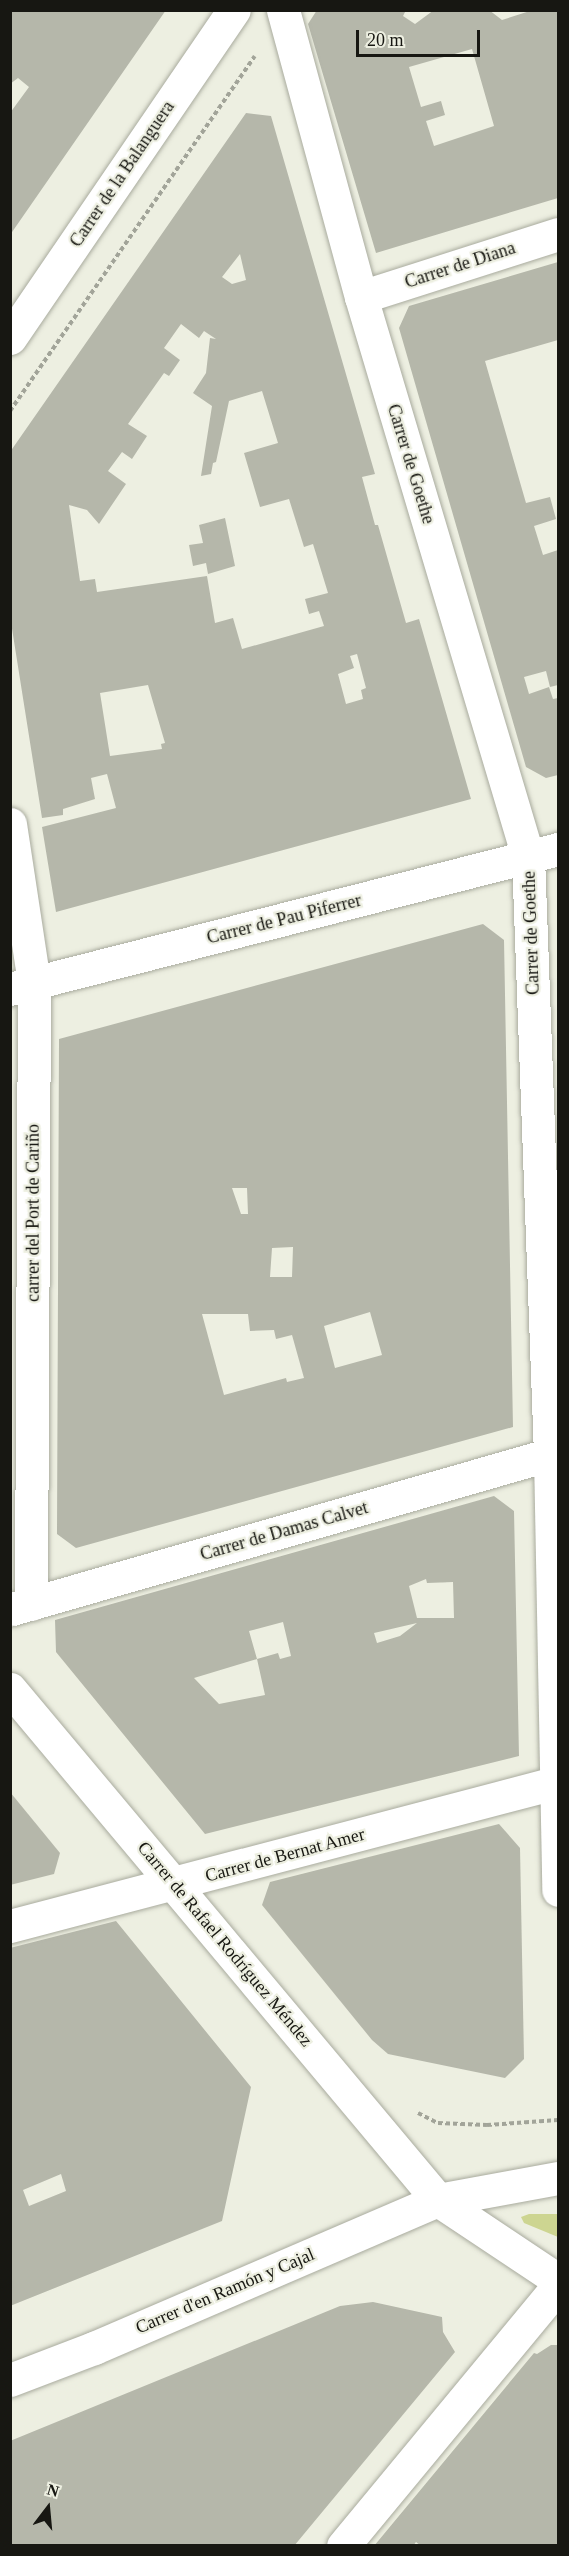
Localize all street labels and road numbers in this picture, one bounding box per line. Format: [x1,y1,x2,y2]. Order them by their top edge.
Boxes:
street label: Carrer de la Balanguera [65,97,179,251]
street label: Carrer de Diana [402,237,518,293]
street label: Carrer de Goethe [383,402,439,526]
street label: Carrer de Goethe [518,871,544,995]
street label: Carrer de Pau Piferrer [205,889,363,949]
street label: carrer del Port de Cariño [22,1124,44,1302]
street label: Carrer de Damas Calvet [198,1497,370,1565]
street label: Carrer de Bernat Amer [202,1823,368,1887]
street label: Carrer de Rafael Rodríguez Méndez [133,1837,317,2051]
street label: Carrer d'en Ramón y Cajal [132,2244,318,2338]

